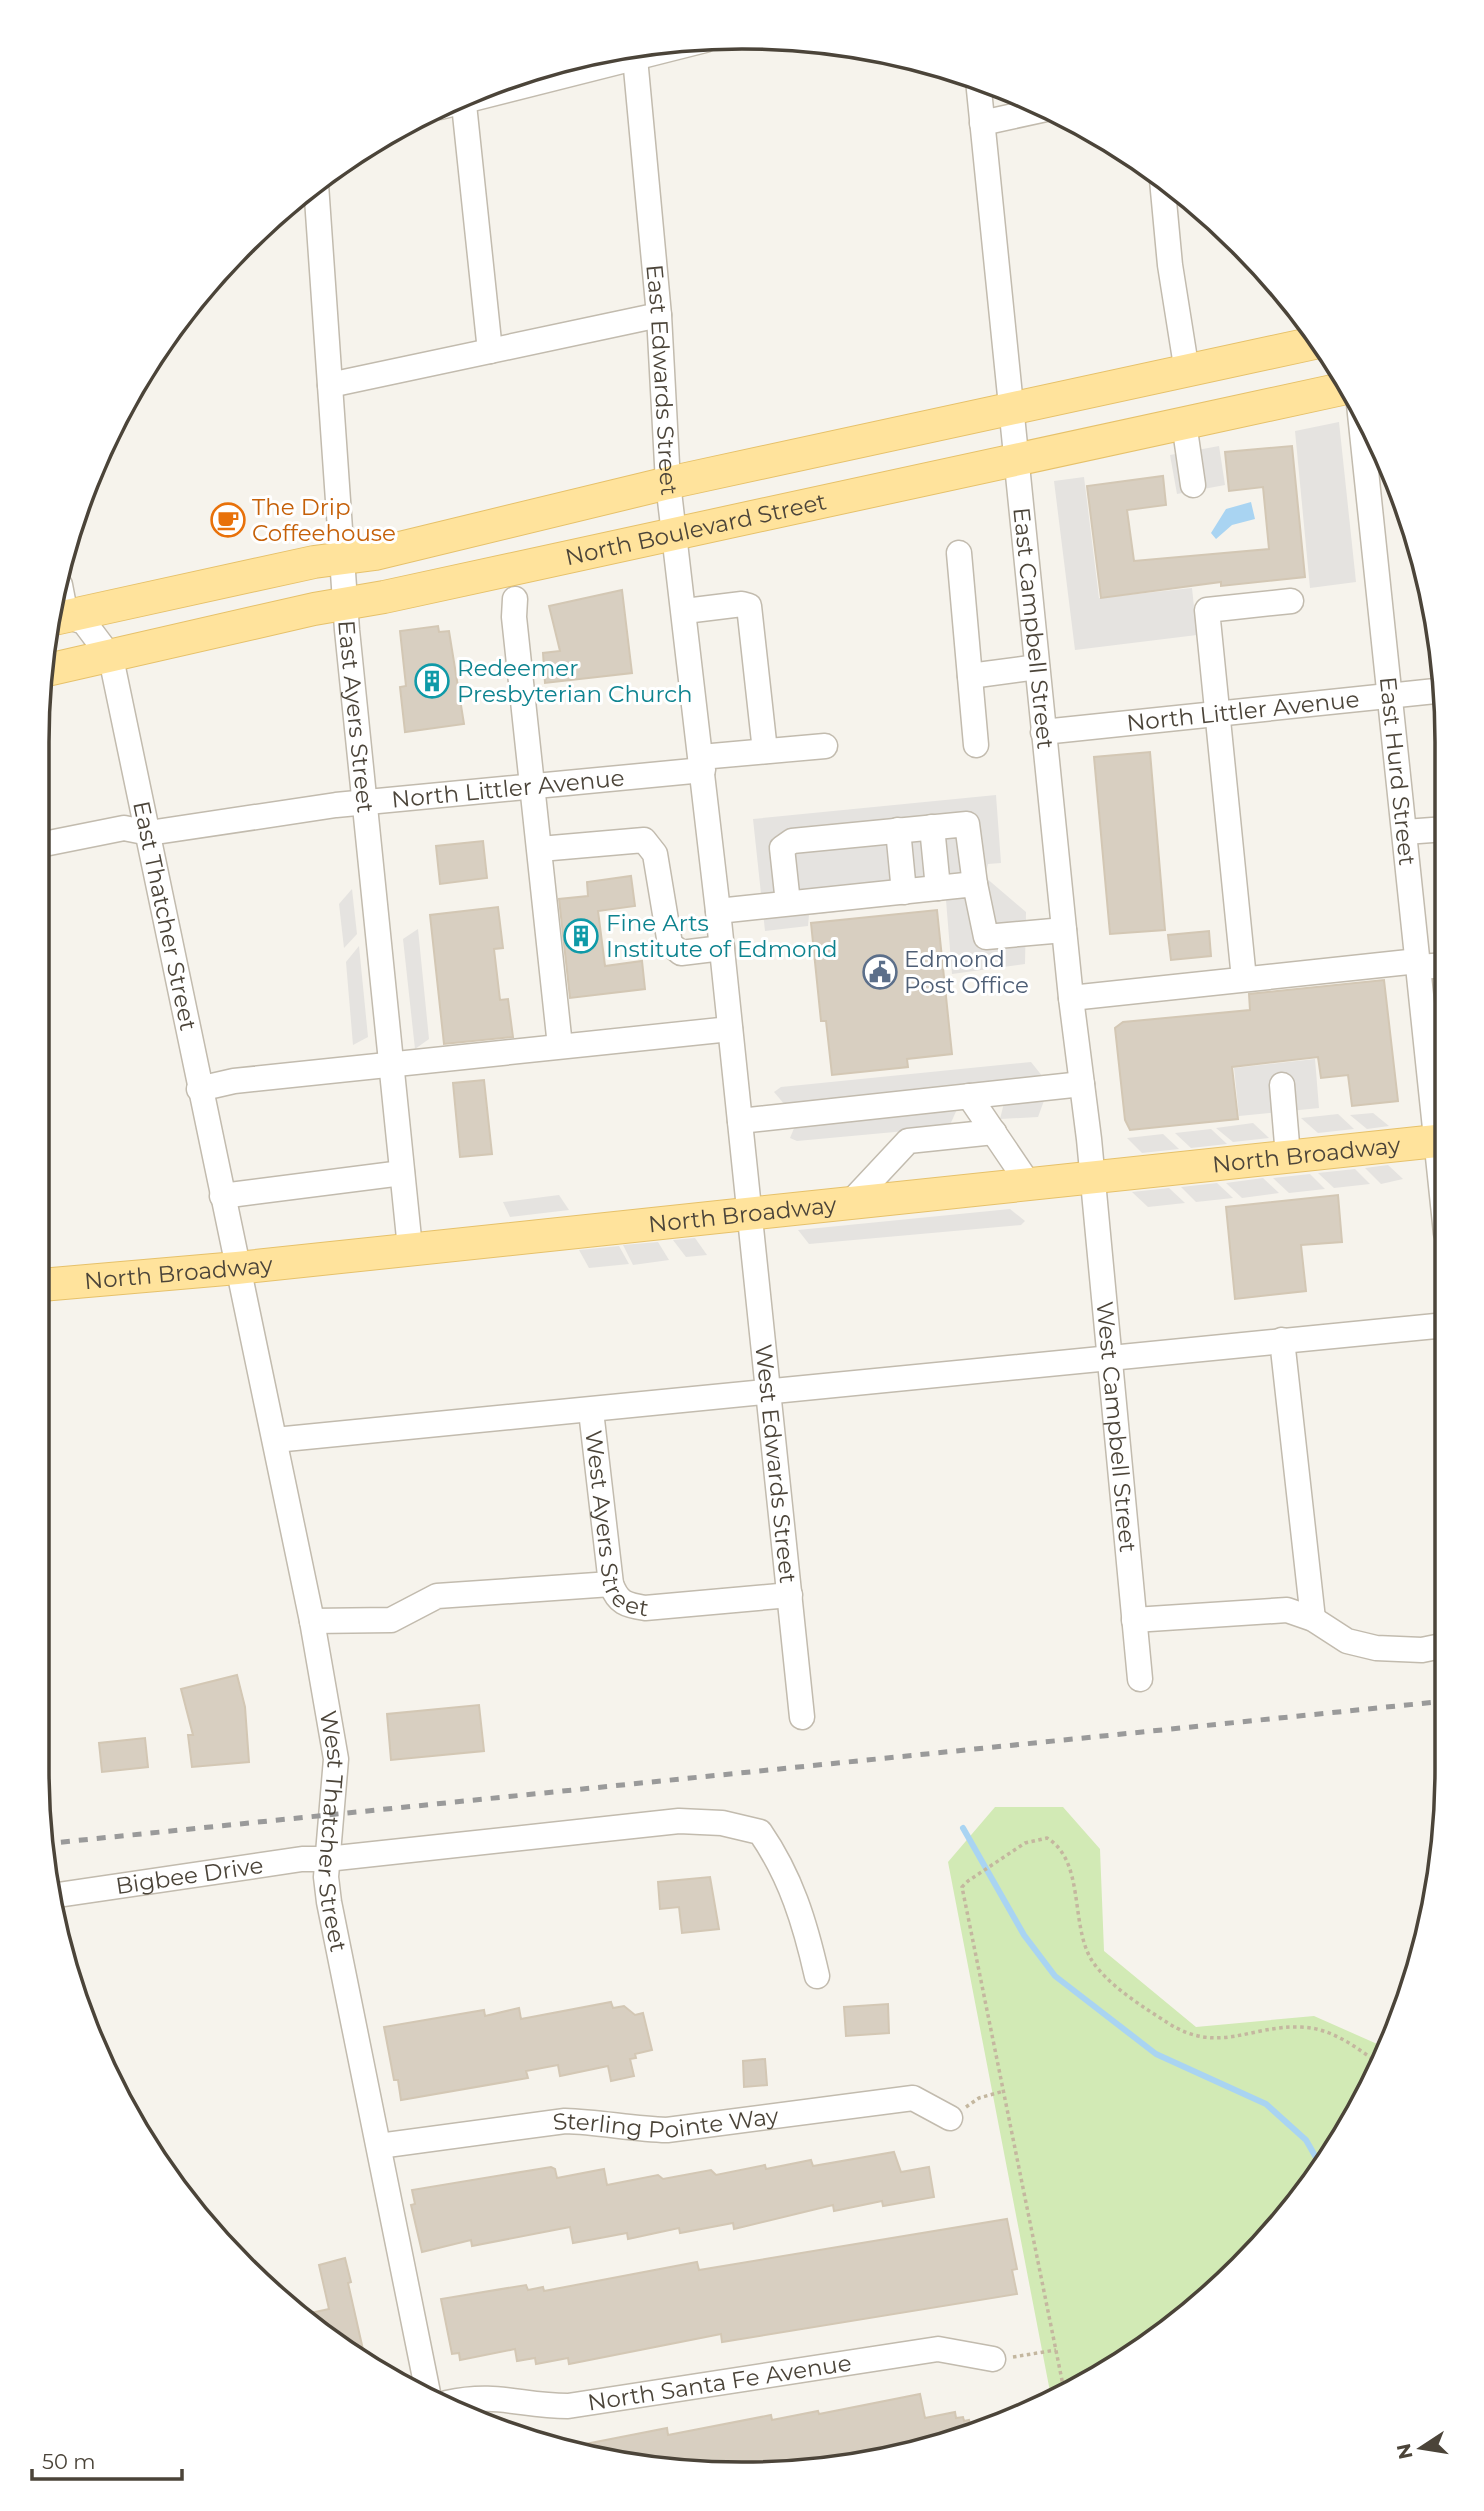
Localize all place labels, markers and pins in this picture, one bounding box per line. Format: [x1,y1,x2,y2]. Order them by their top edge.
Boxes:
place label: The Drip Coffeehouse [252,493,396,547]
cafe icon: The Drip Coffeehouse [209,501,247,539]
place label: Redeemer Presbyterian Church [457,654,693,708]
building icon: Redeemer Presbyterian Church [413,662,451,700]
place label: Fine Arts Institute of Edmond [606,909,838,963]
building icon: Fine Arts Institute of Edmond [562,917,600,955]
place label: Edmond Post Office [904,945,1029,999]
public building icon: Edmond Post Office [861,953,899,991]

